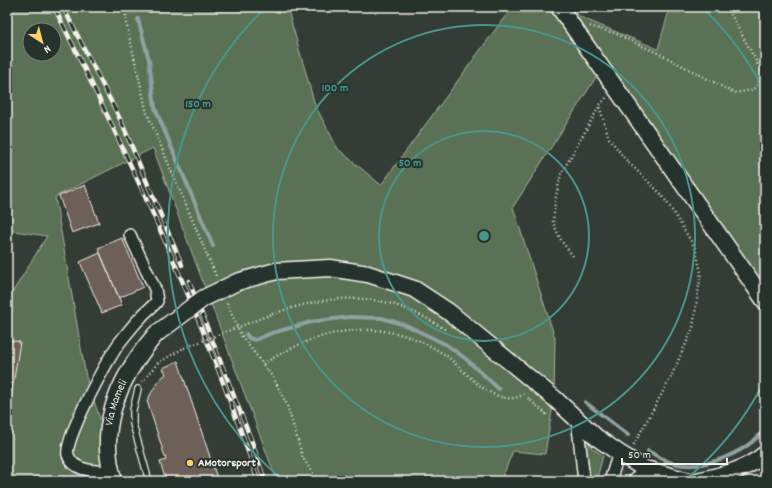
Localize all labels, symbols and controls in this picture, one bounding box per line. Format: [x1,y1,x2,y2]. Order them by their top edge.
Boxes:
north arrow [22,22,62,62]
text: N [39,40,54,57]
text: 100 m [322,80,348,97]
text: 150 m [185,96,211,113]
text: 50 m [398,155,422,172]
centre of rings [477,229,491,243]
street label: Via Mameli [101,377,132,427]
scale bar [622,440,727,466]
text: 50 m [628,447,651,464]
place label: AMotorsport [198,455,257,472]
marker: AMotorsport [185,458,195,468]

